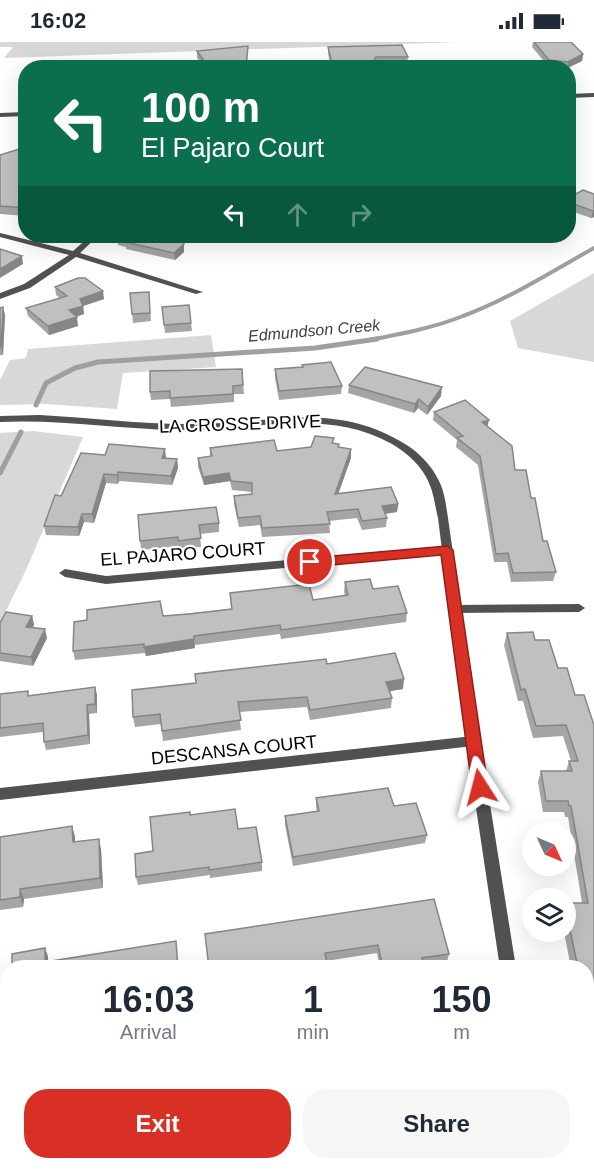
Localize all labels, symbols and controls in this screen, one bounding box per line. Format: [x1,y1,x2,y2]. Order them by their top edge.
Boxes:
text: 16:02 [30,8,86,33]
icon: left [42,84,120,162]
text: 100 m [141,84,260,131]
text: El Pajaro Court [141,133,324,163]
icon: left [218,198,251,231]
icon: ahead [281,198,314,231]
icon: right [344,198,377,231]
water label: Edmundson Creek [247,316,382,345]
street label: LA CROSSE DRIVE [159,411,321,437]
pin [284,536,335,587]
street label: EL PAJARO COURT [100,538,266,570]
icon: arrive [293,545,326,578]
street label: DESCANSA COURT [150,731,318,769]
position arrow [448,755,512,819]
north arrow [522,822,576,876]
map controls [522,822,576,942]
button: layers [522,888,576,942]
text: 16:03 [102,979,194,1020]
text: 1 [303,979,323,1020]
text: 150 [431,979,492,1020]
text: Arrival [120,1021,177,1043]
text: min [297,1021,329,1043]
text: m [453,1021,470,1043]
button: Exit [24,1089,291,1158]
button: Share [303,1089,570,1158]

